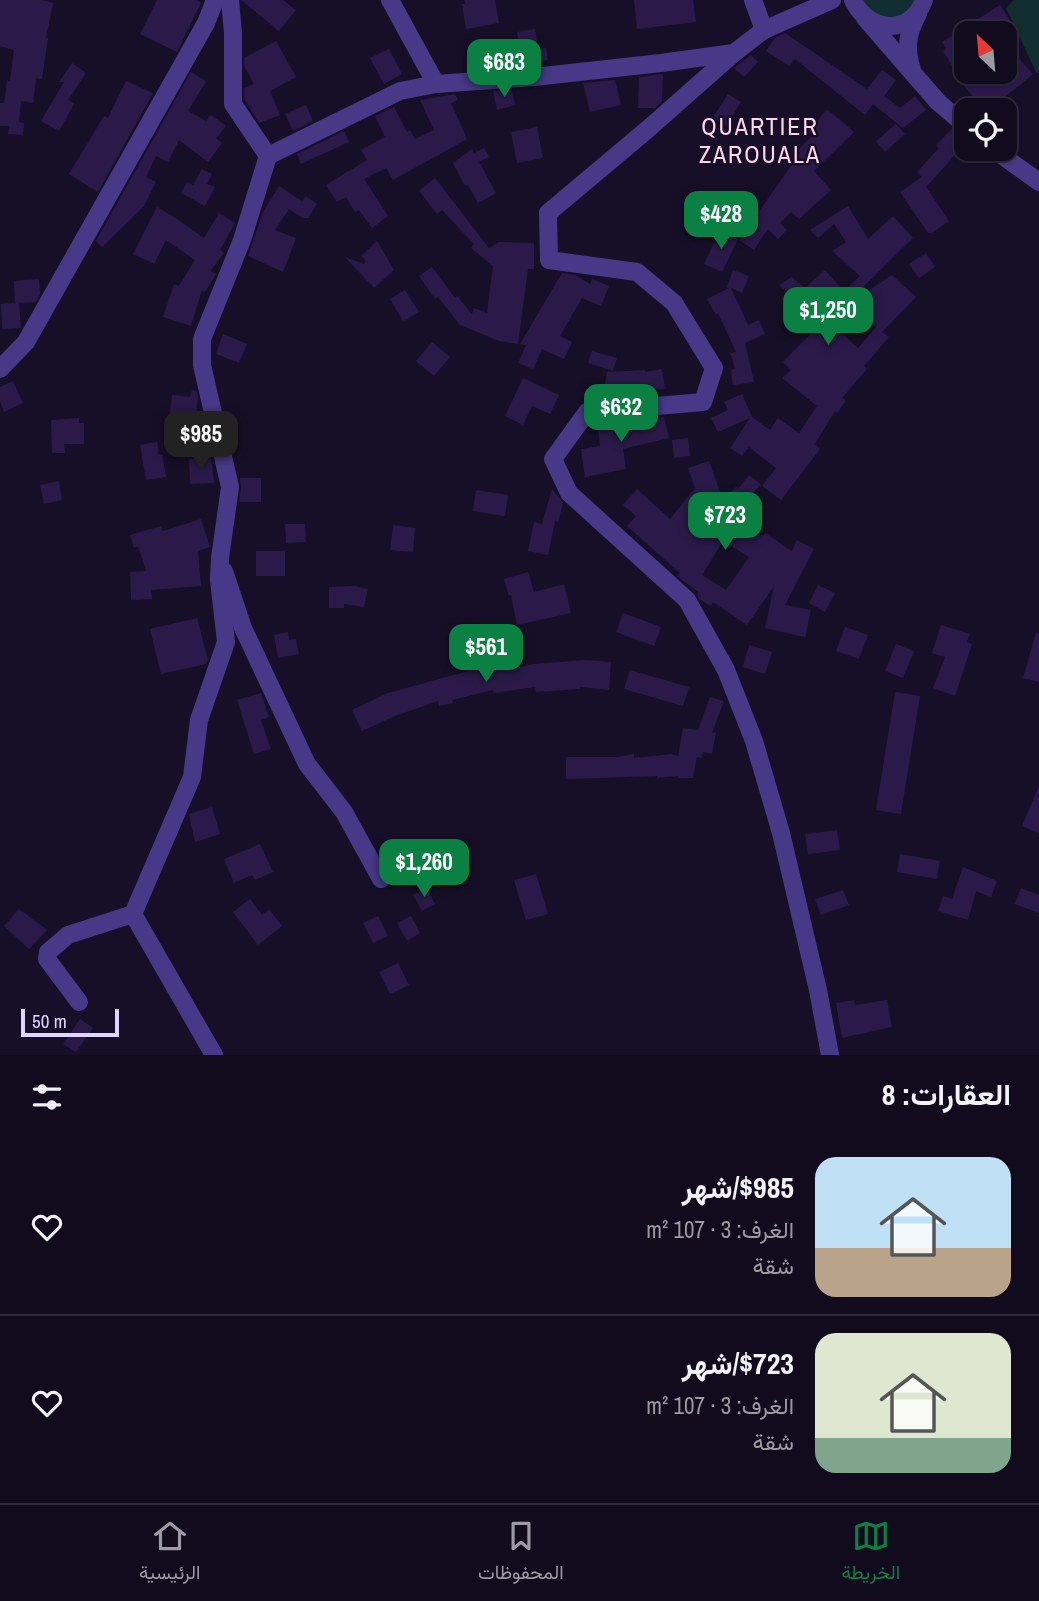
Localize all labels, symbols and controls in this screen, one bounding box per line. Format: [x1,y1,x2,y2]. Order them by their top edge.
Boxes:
north arrow [954,21,1017,84]
map controls [954,21,1017,161]
pin: $683 [463,40,545,99]
text: $683 [483,46,525,77]
button: locate [954,98,1017,161]
district label: QUARTIER ZAROUALA [699,110,821,170]
pin: $428 [680,191,762,251]
text: $428 [700,198,742,229]
pin: $1,250 [771,288,885,347]
text: $1,250 [799,294,857,325]
pin: $632 [580,384,662,444]
text: $632 [600,391,642,422]
pin: $985 [160,412,242,471]
text: $985 [180,418,222,449]
pin: $723 [684,492,766,552]
text: $723 [704,499,746,530]
pin: $561 [445,624,527,684]
text: $561 [465,631,507,662]
pin: $1,260 [367,839,481,899]
text: $1,260 [395,846,453,877]
scale bar [21,1006,119,1038]
text: 50 m [32,1008,67,1034]
text: العقارات: 8 [882,1074,1011,1114]
icon: filters [28,1078,66,1116]
text: $985/شهر [682,1167,794,1207]
icon: home [871,1185,955,1269]
icon: heart [28,1208,66,1246]
text: الغرف: 3 · 107 m² [646,1214,794,1245]
text: شقة [752,1250,794,1281]
text: $723/شهر [682,1343,794,1383]
icon: home [871,1361,955,1445]
icon: heart [28,1384,66,1422]
text: الغرف: 3 · 107 m² [646,1390,794,1421]
text: شقة [752,1426,794,1457]
tab: الرئيسية [139,1517,200,1589]
tab: المحفوظات [478,1517,564,1589]
tab: الخريطة [841,1517,900,1589]

